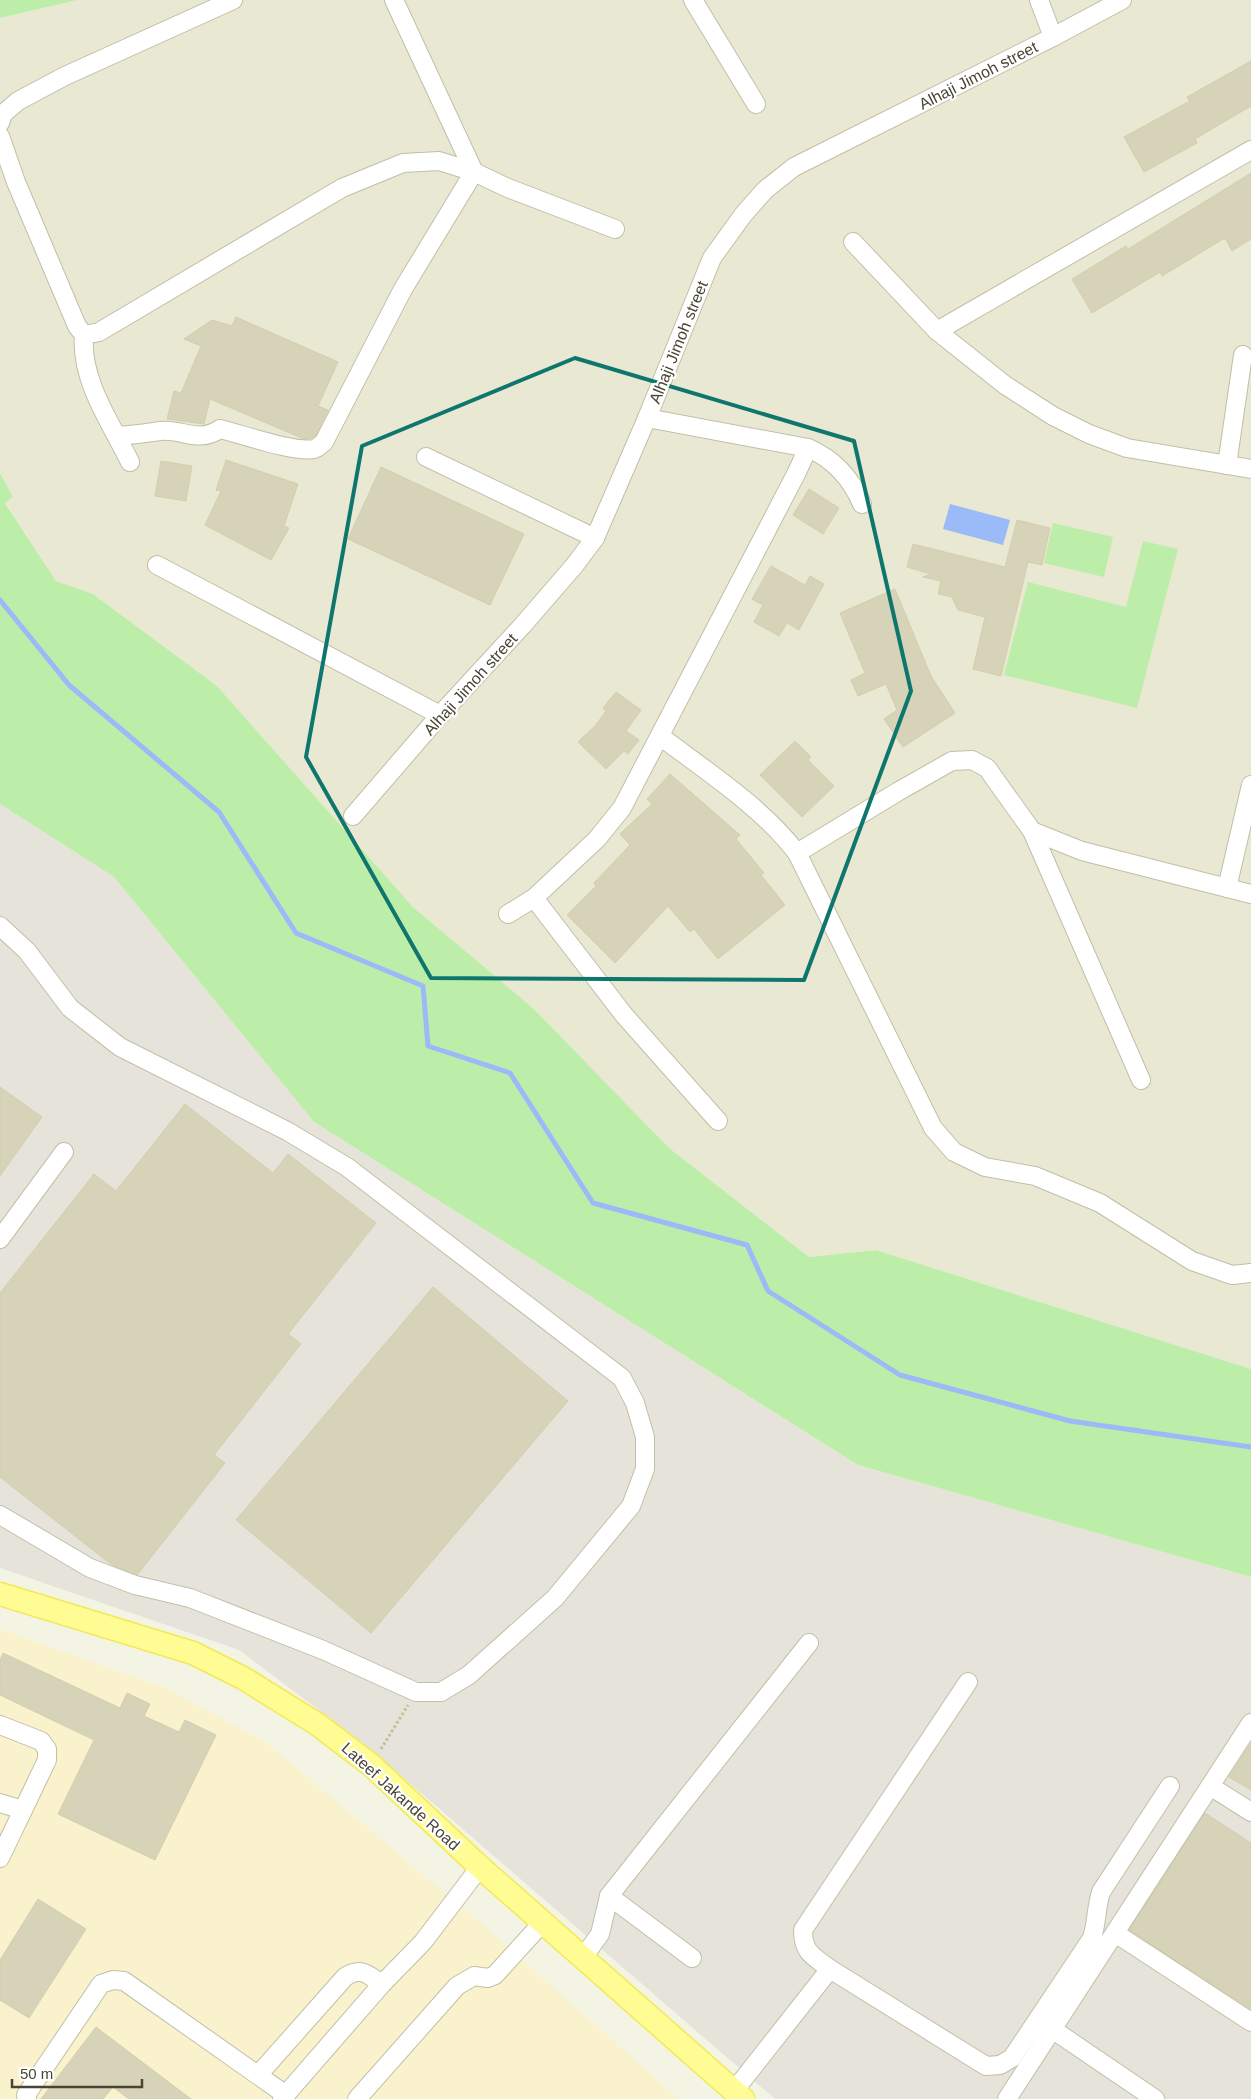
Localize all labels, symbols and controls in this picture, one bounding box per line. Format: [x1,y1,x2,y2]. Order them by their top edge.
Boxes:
street label: Alhaji Jimoh street [916,38,1041,113]
street label: Alhaji Jimoh street [646,278,711,406]
street label: Alhaji Jimoh street [420,630,521,739]
street label: Lateef Jakande Road [338,1739,463,1854]
scale bar [12,2056,142,2088]
text: 50 m [20,2065,53,2082]

